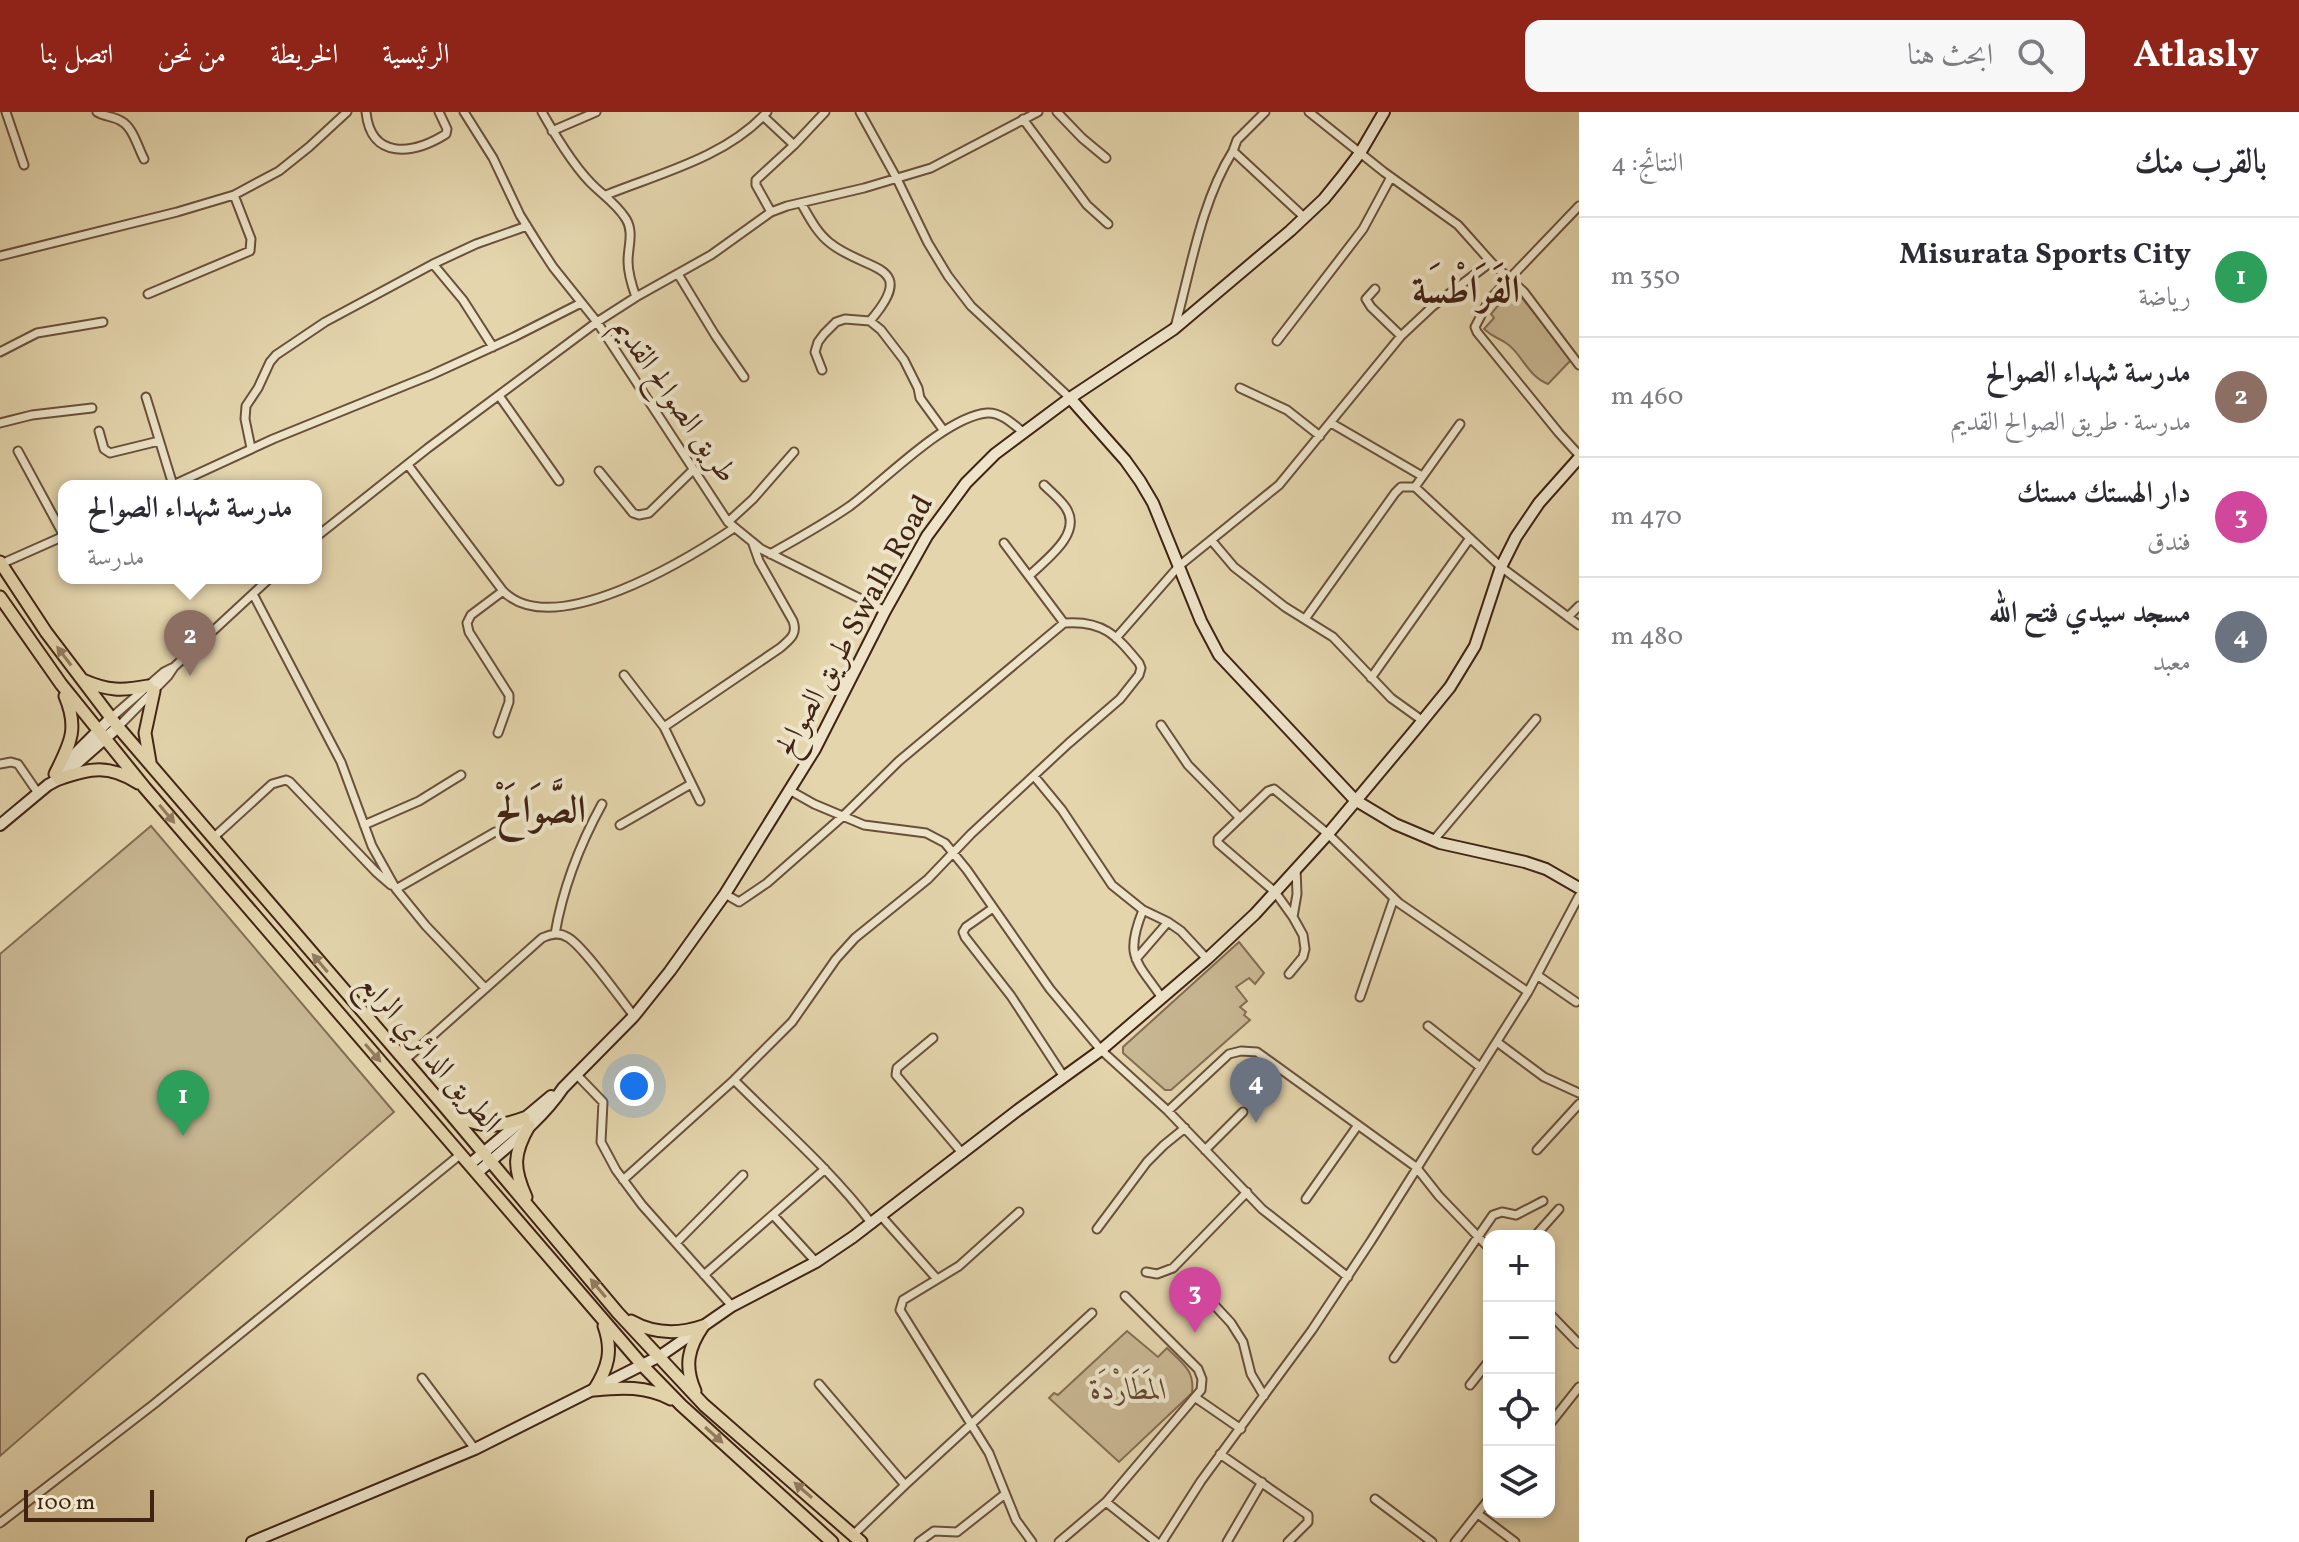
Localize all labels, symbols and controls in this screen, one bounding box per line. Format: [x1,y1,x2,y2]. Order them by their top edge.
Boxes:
search box [1525,20,2085,92]
text: Atlasly [2133,30,2259,83]
icon: search [2013,34,2057,78]
text: ابحث هنا [1907,35,1993,77]
text: اتصل بنا [40,36,113,75]
text: من نحن [157,36,226,75]
text: الخريطة [270,36,338,75]
text: الرئيسية [382,36,450,75]
text: بالقرب منك [2135,140,2267,187]
text: النتائج: 4 [1611,146,1684,182]
text: Misurata Sports City [1899,234,2191,276]
text: 350 m [1611,259,1680,295]
text: 1 [2236,259,2246,295]
district label: الفَرَاطْسَة [1412,260,1520,319]
text: رياضة [2139,280,2191,316]
street label: طريق الصوالح القديم [599,310,747,494]
text: مدرسة شهداء الصوالح [1985,353,2191,395]
text: 460 m [1611,379,1683,415]
text: 2 [2234,379,2248,415]
text: مدرسة · طريق الصوالح القديم [1951,405,2191,441]
text: دار الهستك مستك [2017,473,2191,515]
popup [58,480,322,584]
text: مدرسة شهداء الصوالح [87,488,293,530]
street label: طريق الصوالح Swalh Road [766,488,946,765]
text: 470 m [1611,499,1682,535]
text: 3 [2234,499,2248,535]
text: فندق [2147,525,2191,561]
text: مدرسة [87,540,145,576]
text: مسجد سيدي فتح الله [1989,593,2191,635]
pin: 2 [164,610,216,676]
text: 480 m [1611,619,1683,655]
text: 4 [2233,619,2249,655]
text: معبد [2153,645,2191,681]
one-way arrow [56,646,72,666]
district label: الصَّوَالَحْ [496,778,586,842]
one-way arrow [158,803,175,823]
one-way arrow [312,954,329,974]
street label: الطريق الدائري الرابع [345,965,510,1146]
one-way arrow [364,1043,381,1063]
pin: 4 [1230,1057,1282,1123]
your location [614,1066,654,1106]
pin: 1 [157,1070,209,1136]
map controls [1483,1230,1555,1518]
button: + [1483,1230,1555,1302]
pin: 3 [1169,1267,1221,1333]
one-way arrow [590,1279,607,1299]
button: − [1483,1302,1555,1374]
park label: المَطَارْدَة [1089,1367,1168,1412]
button: locate [1483,1374,1555,1446]
one-way arrow [705,1425,724,1443]
button: layers [1483,1446,1555,1518]
one-way arrow [793,1482,813,1499]
scale bar [24,1486,154,1522]
text: 100 m [36,1488,95,1519]

